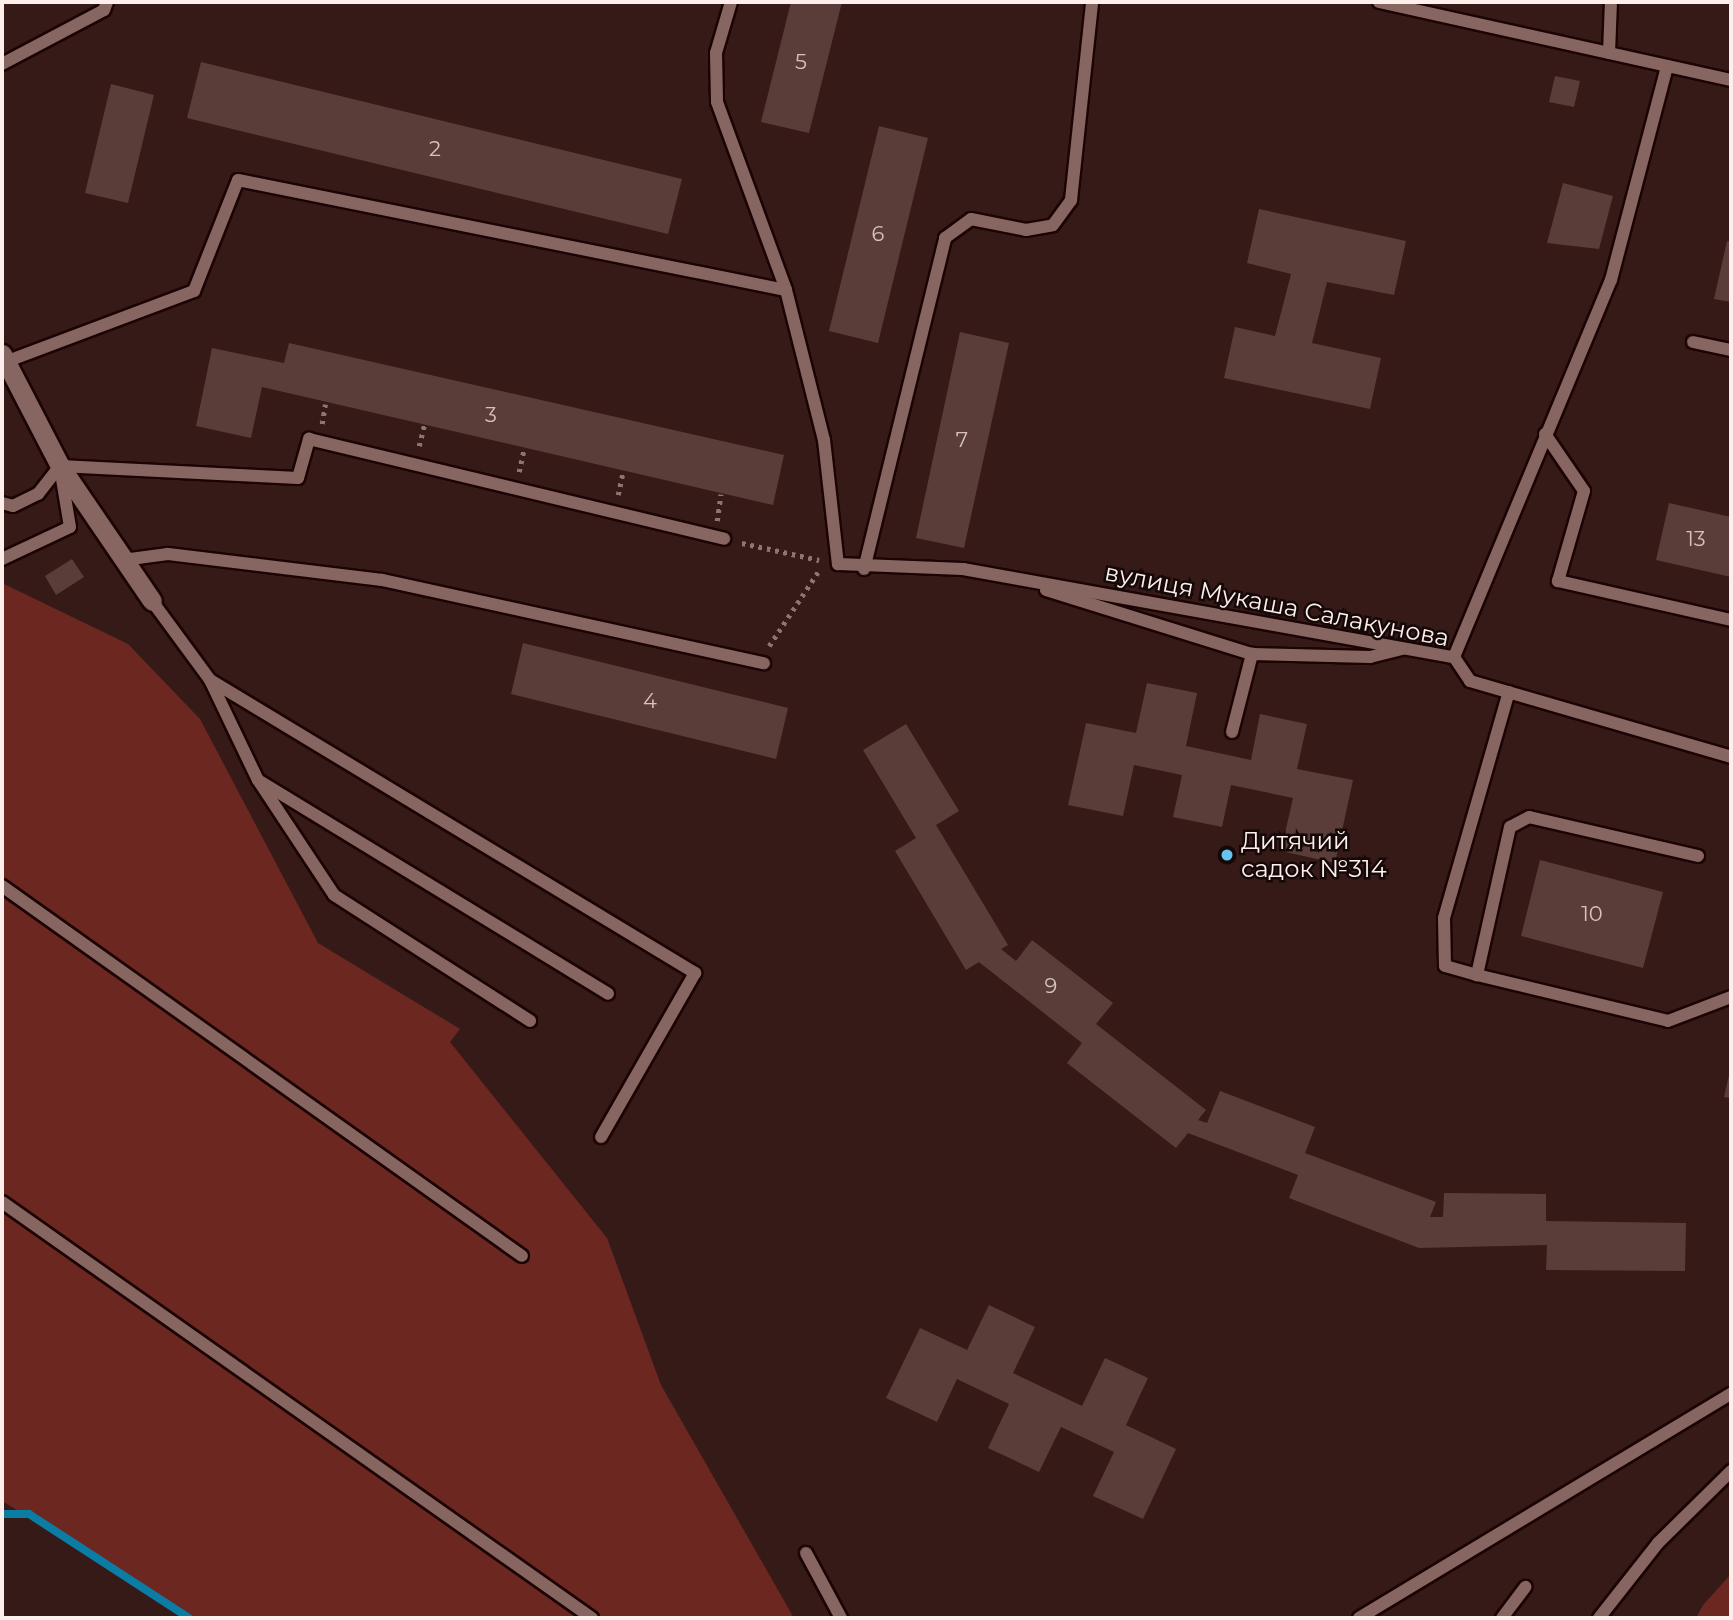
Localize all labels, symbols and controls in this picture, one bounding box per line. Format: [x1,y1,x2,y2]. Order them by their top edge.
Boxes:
house number: 5 [795,49,807,75]
house number: 2 [429,136,441,162]
house number: 6 [872,221,884,247]
house number: 3 [485,402,497,428]
house number: 7 [956,427,968,453]
house number: 13 [1686,526,1706,552]
street label: вулиця Мукаша Салакунова [1102,557,1452,653]
house number: 4 [643,688,657,714]
place label: Дитячий садок №314 [1241,827,1387,883]
marker: Дитячий садок №314 [1219,847,1235,863]
house number: 10 [1581,901,1603,927]
house number: 9 [1045,973,1057,999]

